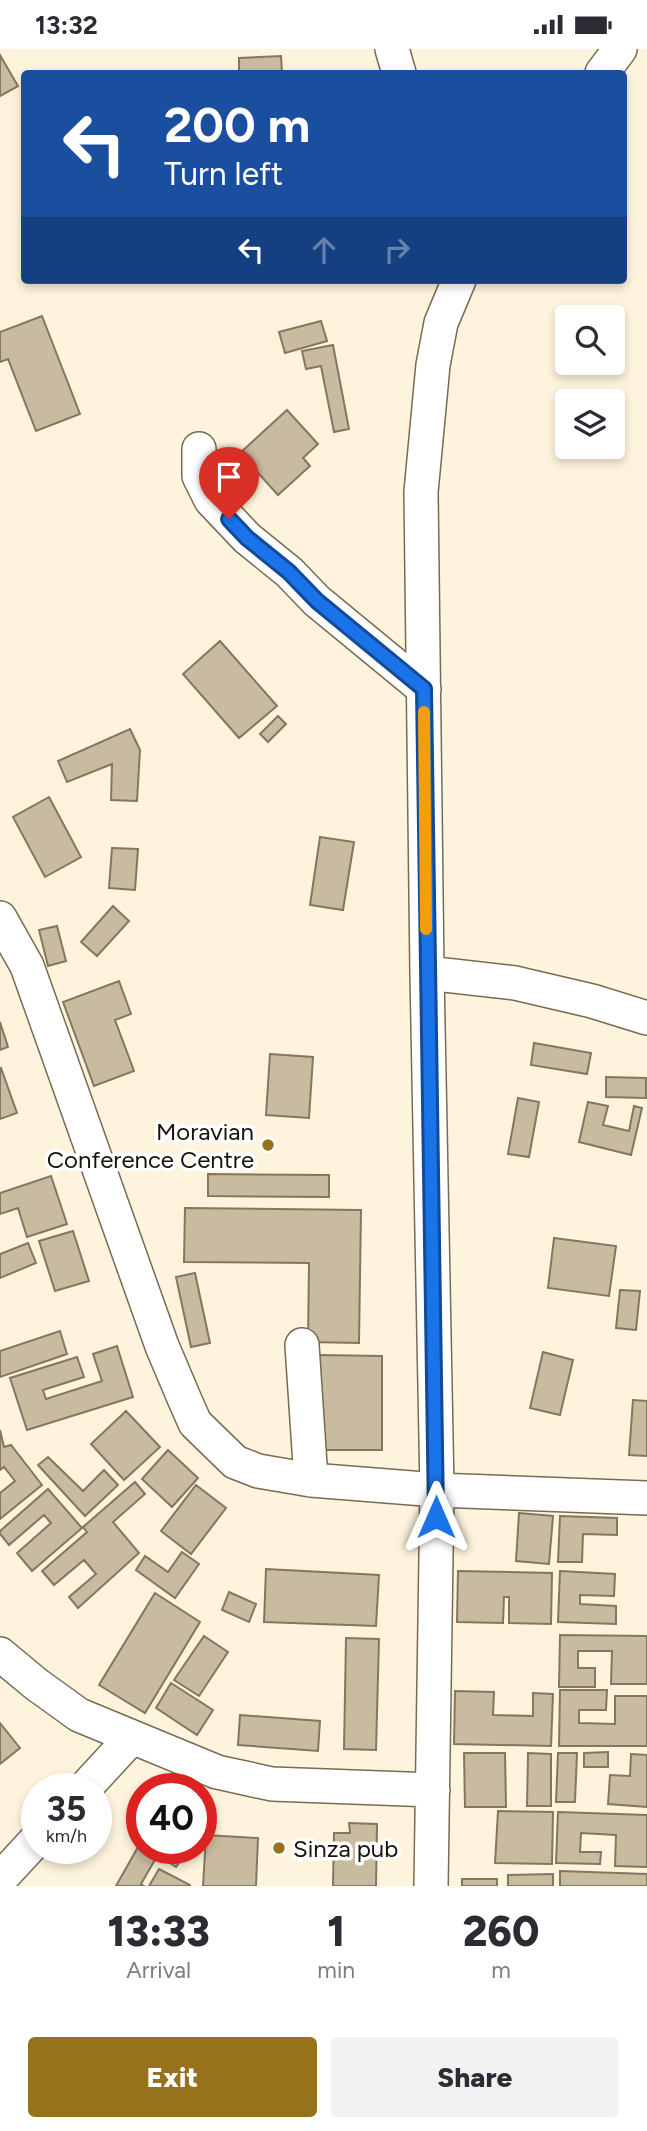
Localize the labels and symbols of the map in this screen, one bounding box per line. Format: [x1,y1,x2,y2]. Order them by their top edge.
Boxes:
pin [199,447,259,519]
place label: Moravian Conference Centre [47,1117,254,1174]
marker: Moravian Conference Centre [260,1137,276,1153]
position arrow [399,1480,473,1554]
speed limit sign: 40 [126,1773,217,1864]
place label: Sinza pub [293,1834,398,1863]
marker: Sinza pub [271,1840,287,1856]

